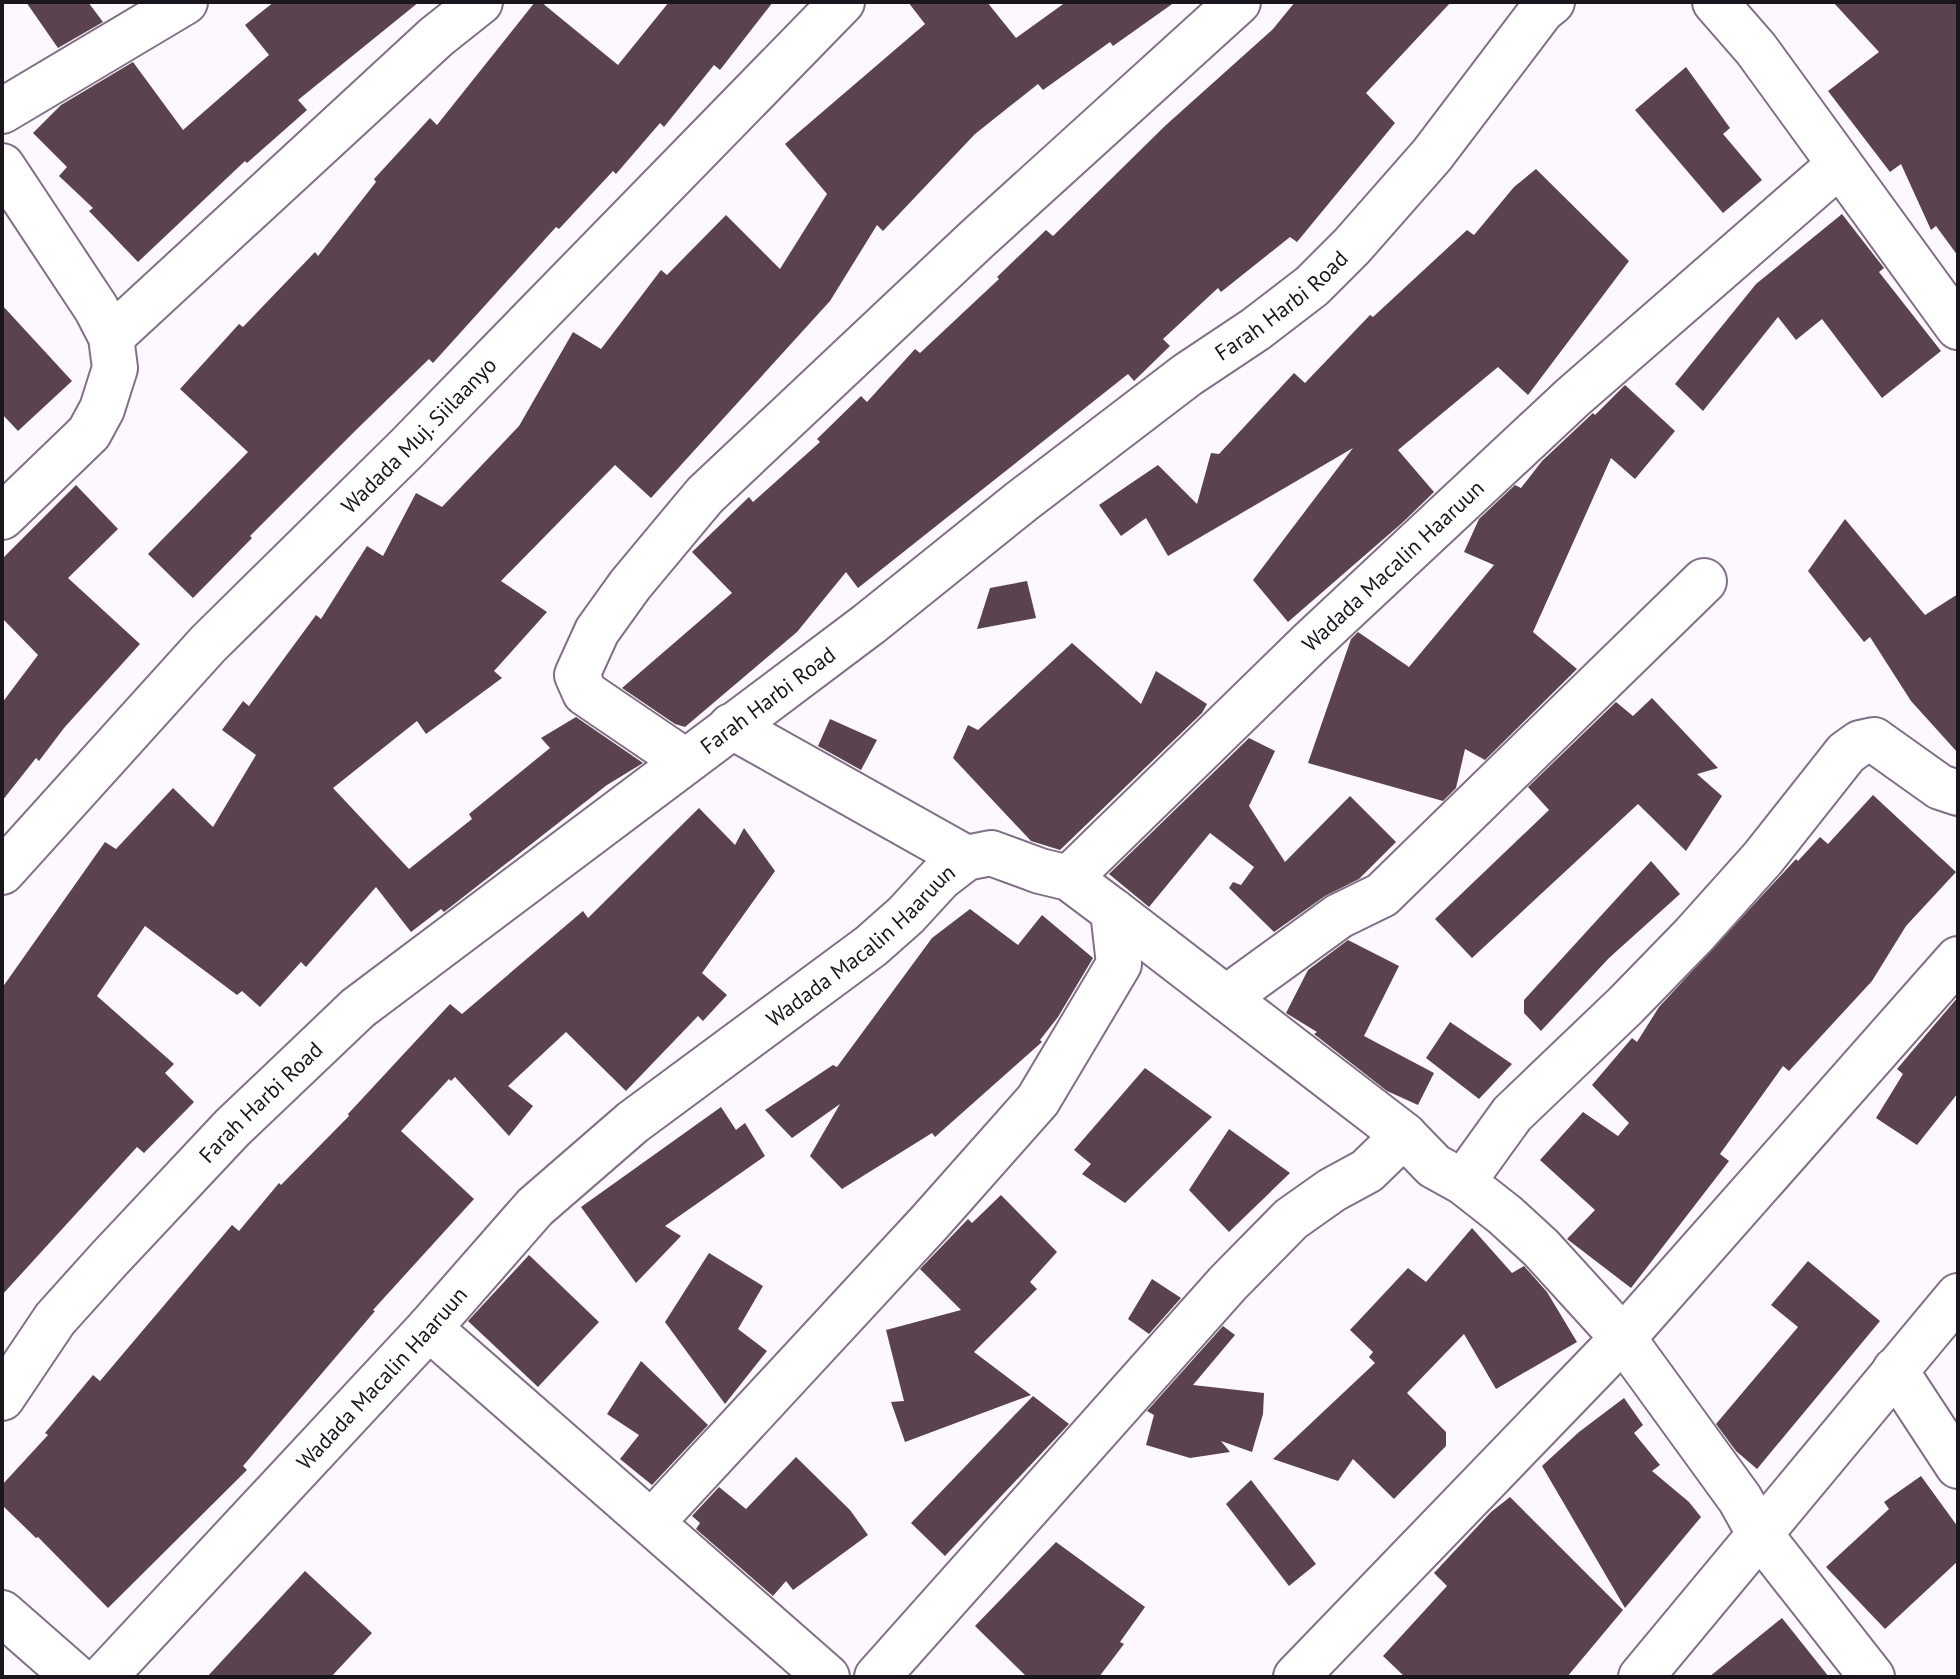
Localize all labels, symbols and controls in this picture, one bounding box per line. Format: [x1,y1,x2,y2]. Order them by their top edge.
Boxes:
street label: Farah Harbi Road [1209,244,1354,367]
street label: Wadada Muj. Siilaanyo [335,351,502,519]
street label: Wadada Macalin Haaruun [1296,474,1490,657]
street label: Farah Harbi Road [694,640,841,760]
street label: Wadada Macalin Haaruun [761,858,960,1033]
street label: Farah Harbi Road [193,1035,328,1169]
street label: Wadada Macalin Haaruun [290,1281,473,1475]

